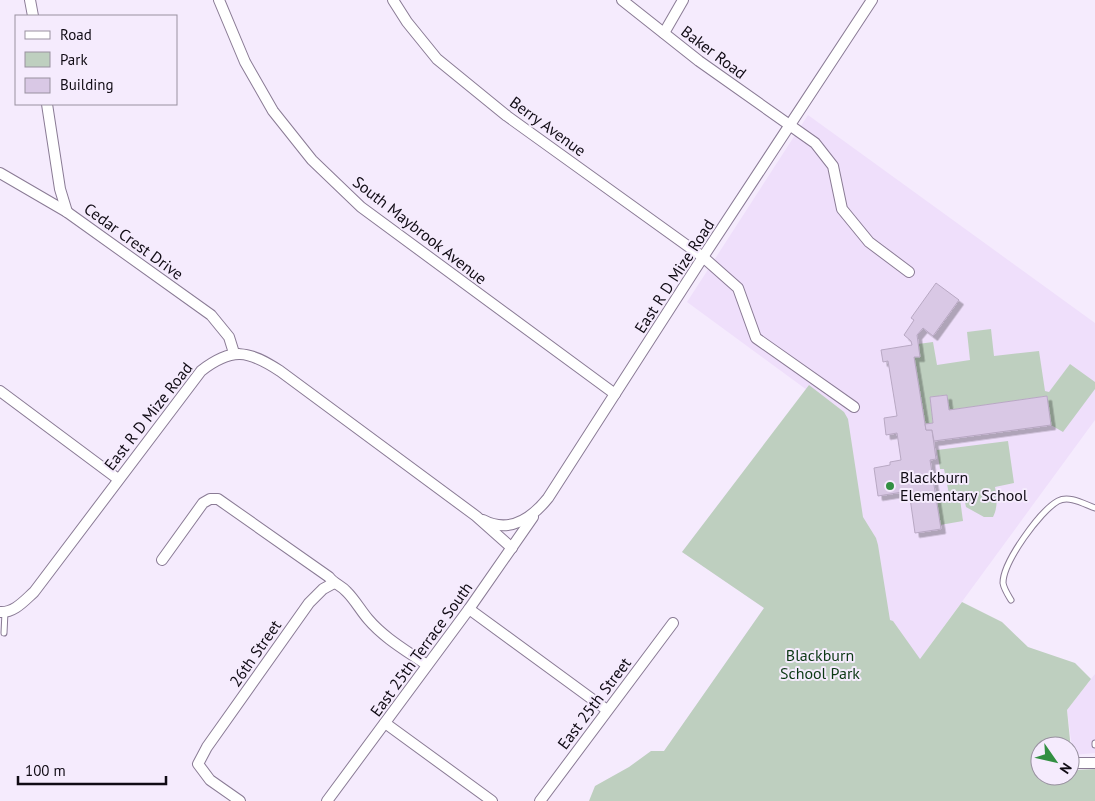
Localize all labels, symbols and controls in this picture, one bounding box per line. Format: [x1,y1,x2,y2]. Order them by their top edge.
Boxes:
legend [15,15,178,105]
street label: Baker Road [677,21,751,83]
text: Road [60,25,92,44]
text: Park [60,50,88,69]
text: Building [60,75,114,94]
street label: Berry Avenue [506,92,590,160]
street label: South Maybrook Avenue [349,172,491,288]
street label: Cedar Crest Drive [81,198,187,284]
street label: East R D Mize Road [630,215,718,337]
street label: East R D Mize Road [100,358,196,474]
place label: Blackburn Elementary School [900,467,1028,505]
marker: Blackburn Elementary School [884,480,896,492]
street label: East 25th Terrace South [366,578,476,720]
street label: 26th Street [225,615,286,690]
park label: Blackburn School Park [780,645,860,683]
street label: East 25th Street [553,653,635,753]
north arrow [1030,736,1080,786]
scale bar [18,754,165,786]
text: N [1056,759,1076,777]
text: 100 m [25,761,66,780]

